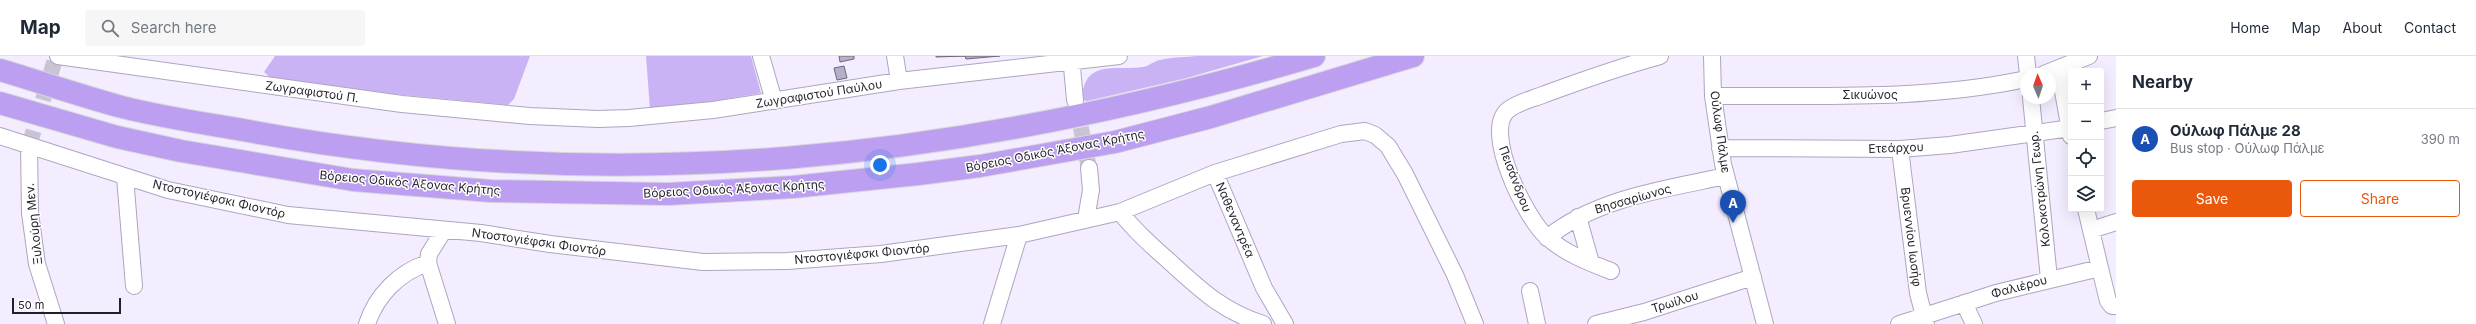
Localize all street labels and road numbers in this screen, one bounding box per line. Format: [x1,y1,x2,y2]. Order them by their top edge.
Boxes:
street label: Ζωγραφιστού Παύλου [755,76,883,111]
street label: Ζωγραφιστού Π. [264,78,360,105]
street label: Σικυώνος [1842,87,1898,102]
street label: Ούλωφ Πάλμε [1707,90,1734,174]
street label: Βόρειος Οδικός Άξονας Κρήτης [964,126,1146,175]
street label: Κολοκοτρώνη Γεωρ. [2026,130,2053,248]
street label: Ετεάρχου [1868,139,1924,156]
street label: Πεισάνδρου [1496,144,1535,214]
street label: Βόρειος Οδικός Άξονας Κρήτης [319,167,501,198]
street label: Ντοστογιέφσκι Φιοντόρ [151,176,287,221]
street label: Βόρειος Οδικός Άξονας Κρήτης [643,176,825,201]
street label: Ναθεναντρέα [1213,180,1258,260]
street label: Βησσαρίωνος [1593,180,1673,217]
street label: Ξυλούρη Μεν. [22,183,45,266]
street label: Βρυεννίου Ιωσήφ [1898,186,1925,288]
street label: Ντοστογιέφσκι Φιοντόρ [471,225,607,258]
street label: Ντοστογιέφσκι Φιοντόρ [794,240,930,267]
street label: Φαλιέρου [1989,272,2049,301]
street label: Τρωίλου [1649,287,1700,316]

